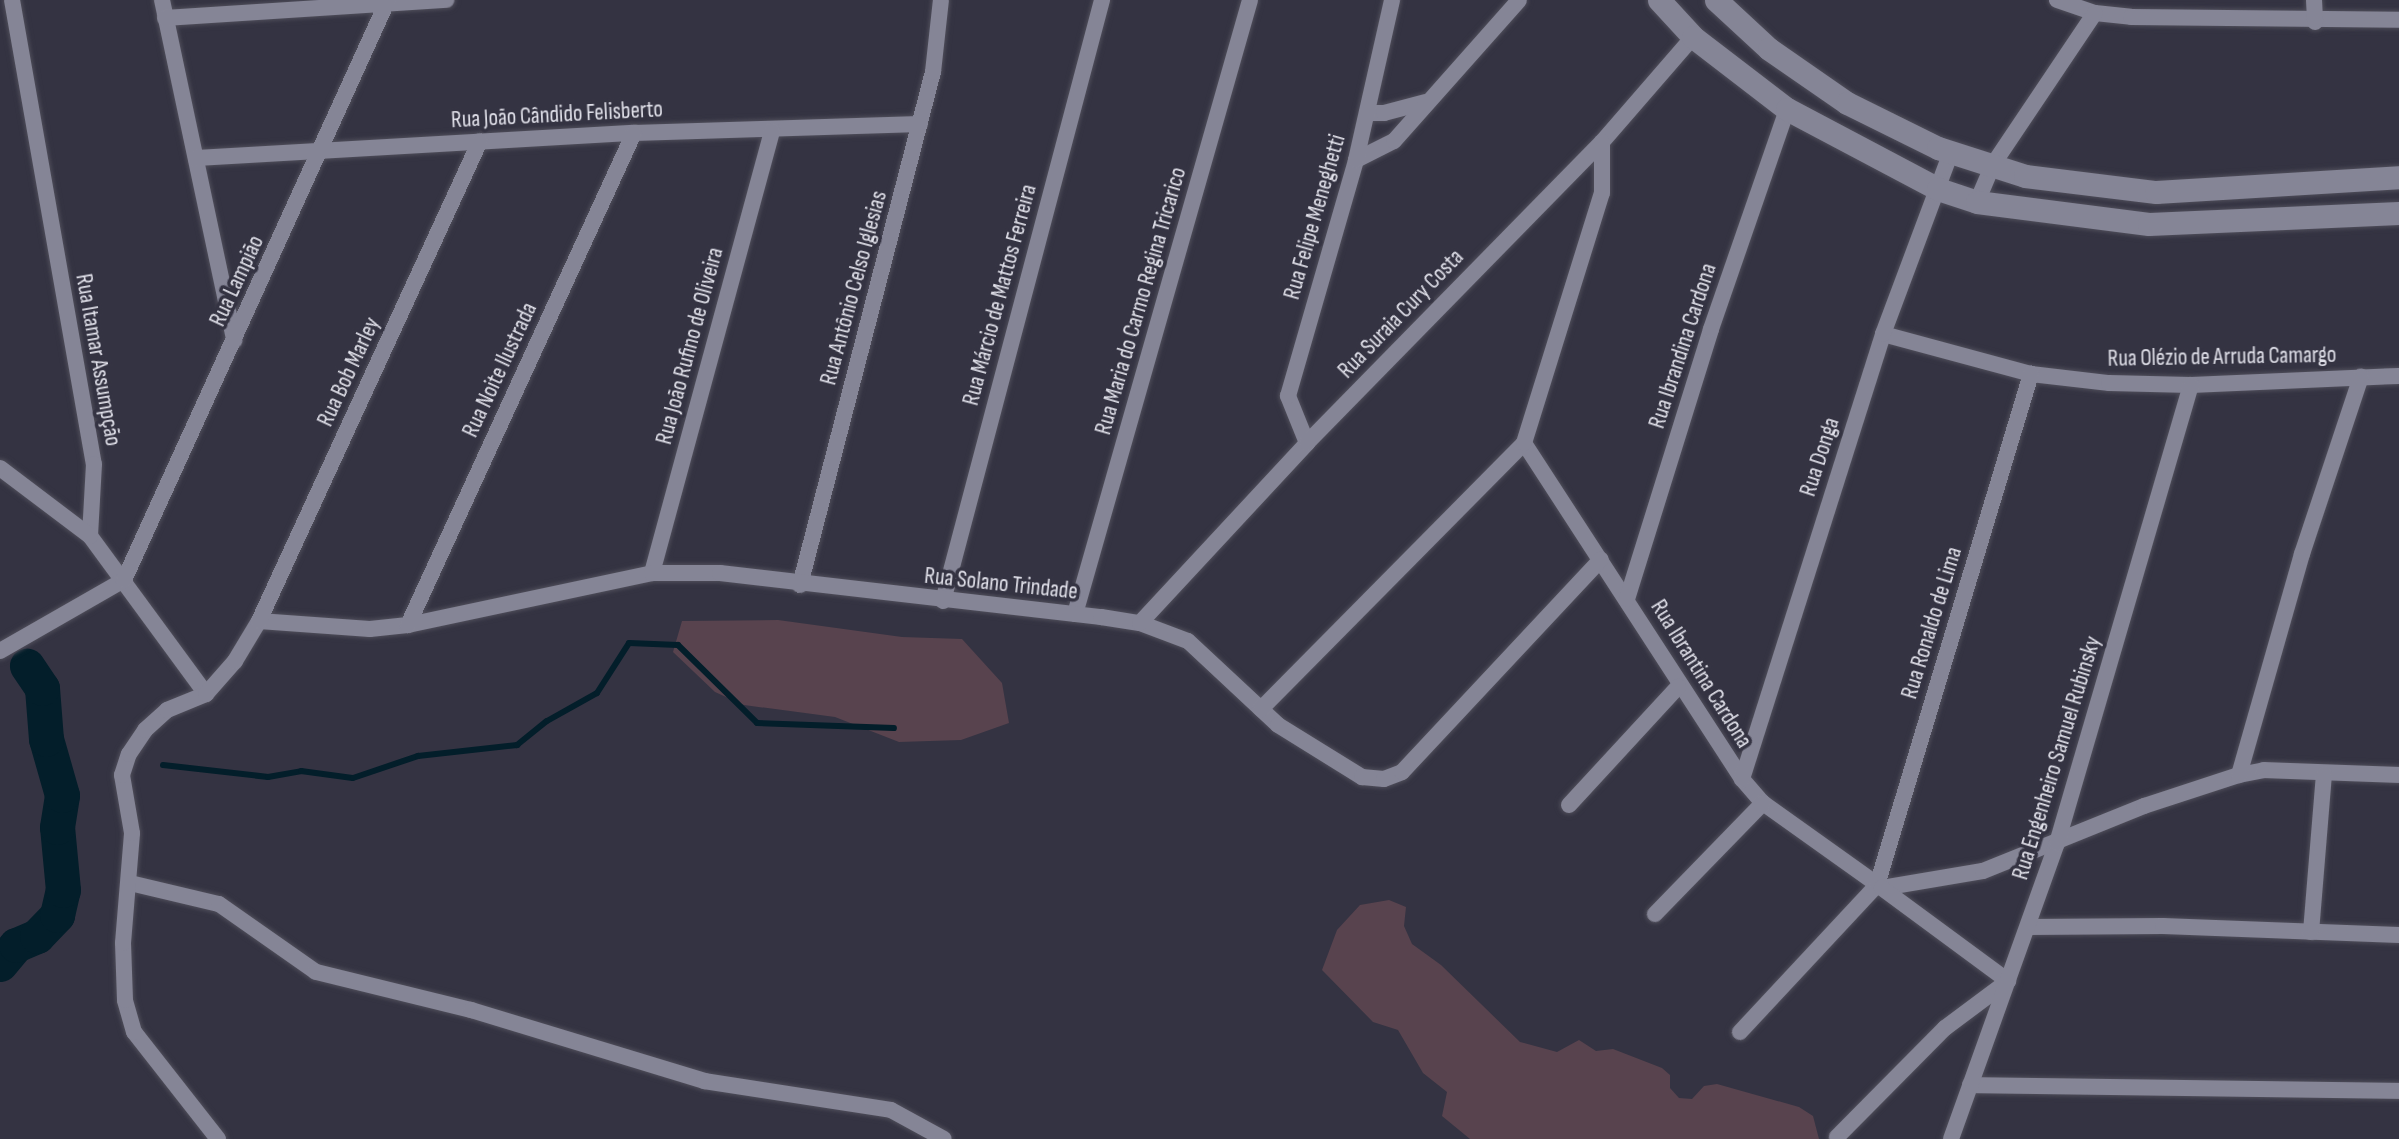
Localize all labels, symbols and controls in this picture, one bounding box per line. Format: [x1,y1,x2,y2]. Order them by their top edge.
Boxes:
street label: Rua João Cândido Felisberto [450,96,664,134]
street label: Rua Felipe Meneghetti [1278,131,1352,303]
street label: Rua Maria do Carmo Regina Tricarico [1090,164,1192,438]
street label: Rua Márcio de Mattos Ferreira [957,182,1043,408]
street label: Rua Antônio Celso Iglesias [815,188,893,388]
street label: Rua Lampião [204,231,270,331]
street label: Rua Suraia Cury Costa [1333,244,1469,384]
street label: Rua João Rufino de Oliveira [650,245,730,447]
street label: Rua Ibrandina Cardona [1643,260,1723,432]
street label: Rua Itamar Assumpção [69,272,127,448]
street label: Rua Noite Ilustrada [457,298,543,442]
street label: Rua Bob Marley [312,313,386,431]
street label: Rua Olézio de Arruda Camargo [2107,341,2337,373]
street label: Rua Donga [1794,414,1846,500]
street label: Rua Ronaldo de Lima [1896,544,1968,702]
street label: Rua Solano Trindade [923,562,1079,606]
street label: Rua Ibrantina Cardona [1644,595,1758,753]
street label: Rua Engenheiro Samuel Rubinsky [2007,633,2107,883]

